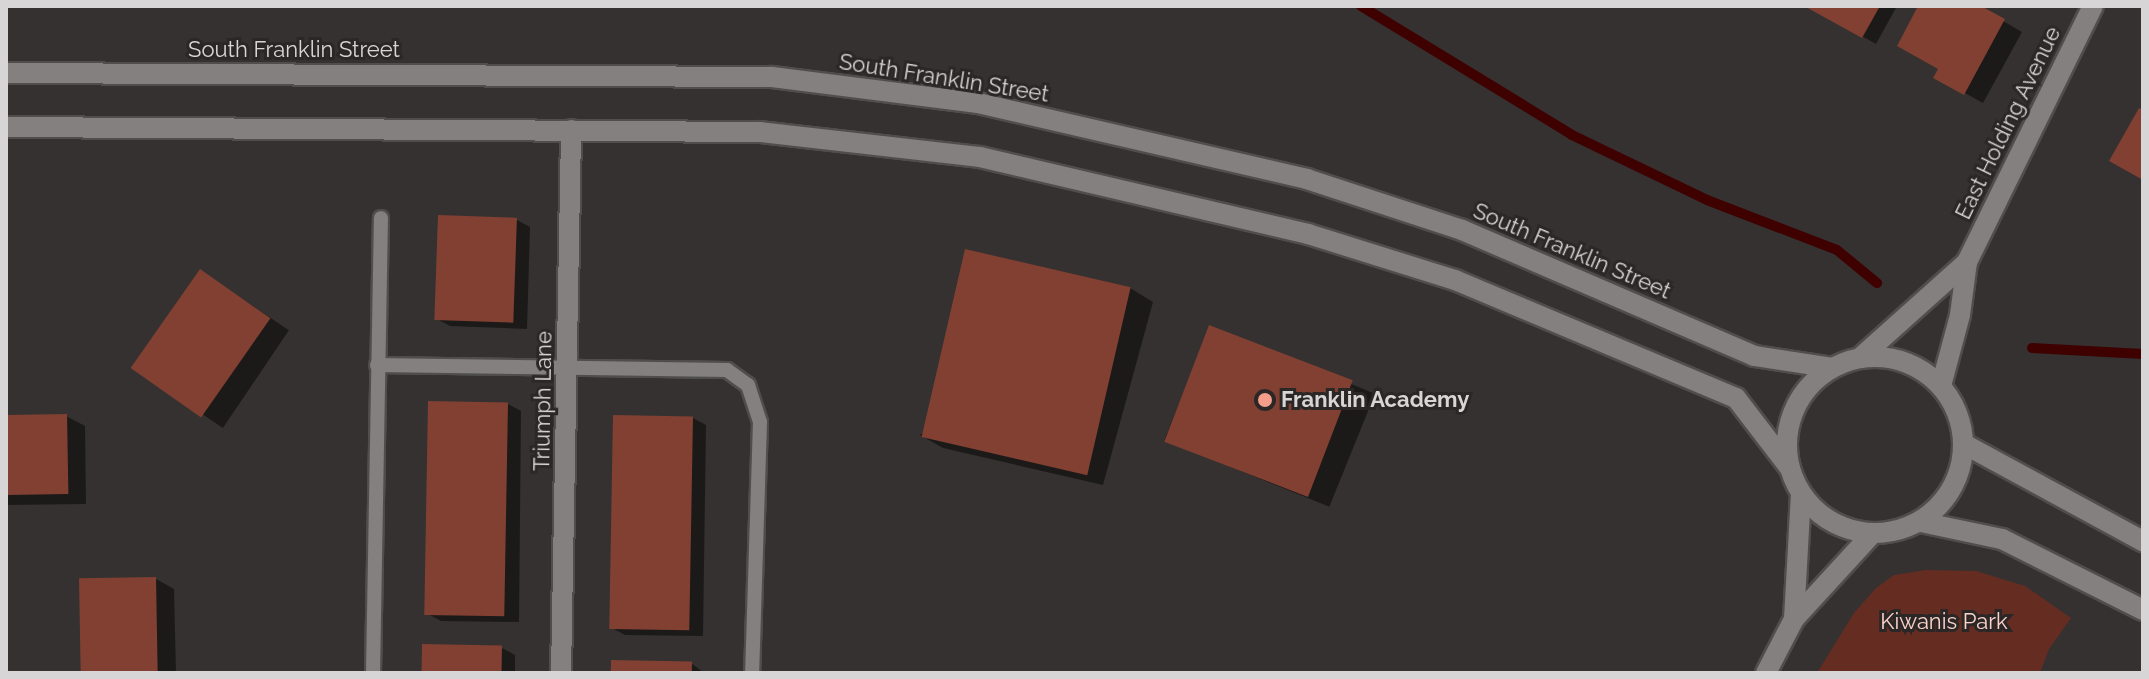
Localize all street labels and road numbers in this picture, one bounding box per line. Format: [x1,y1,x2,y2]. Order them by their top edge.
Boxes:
street label: East Holding Avenue [1950,22,2066,224]
street label: South Franklin Street [188,37,400,63]
street label: South Franklin Street [837,48,1051,108]
street label: South Franklin Street [1469,197,1675,305]
street label: Triumph Lane [529,331,557,471]

